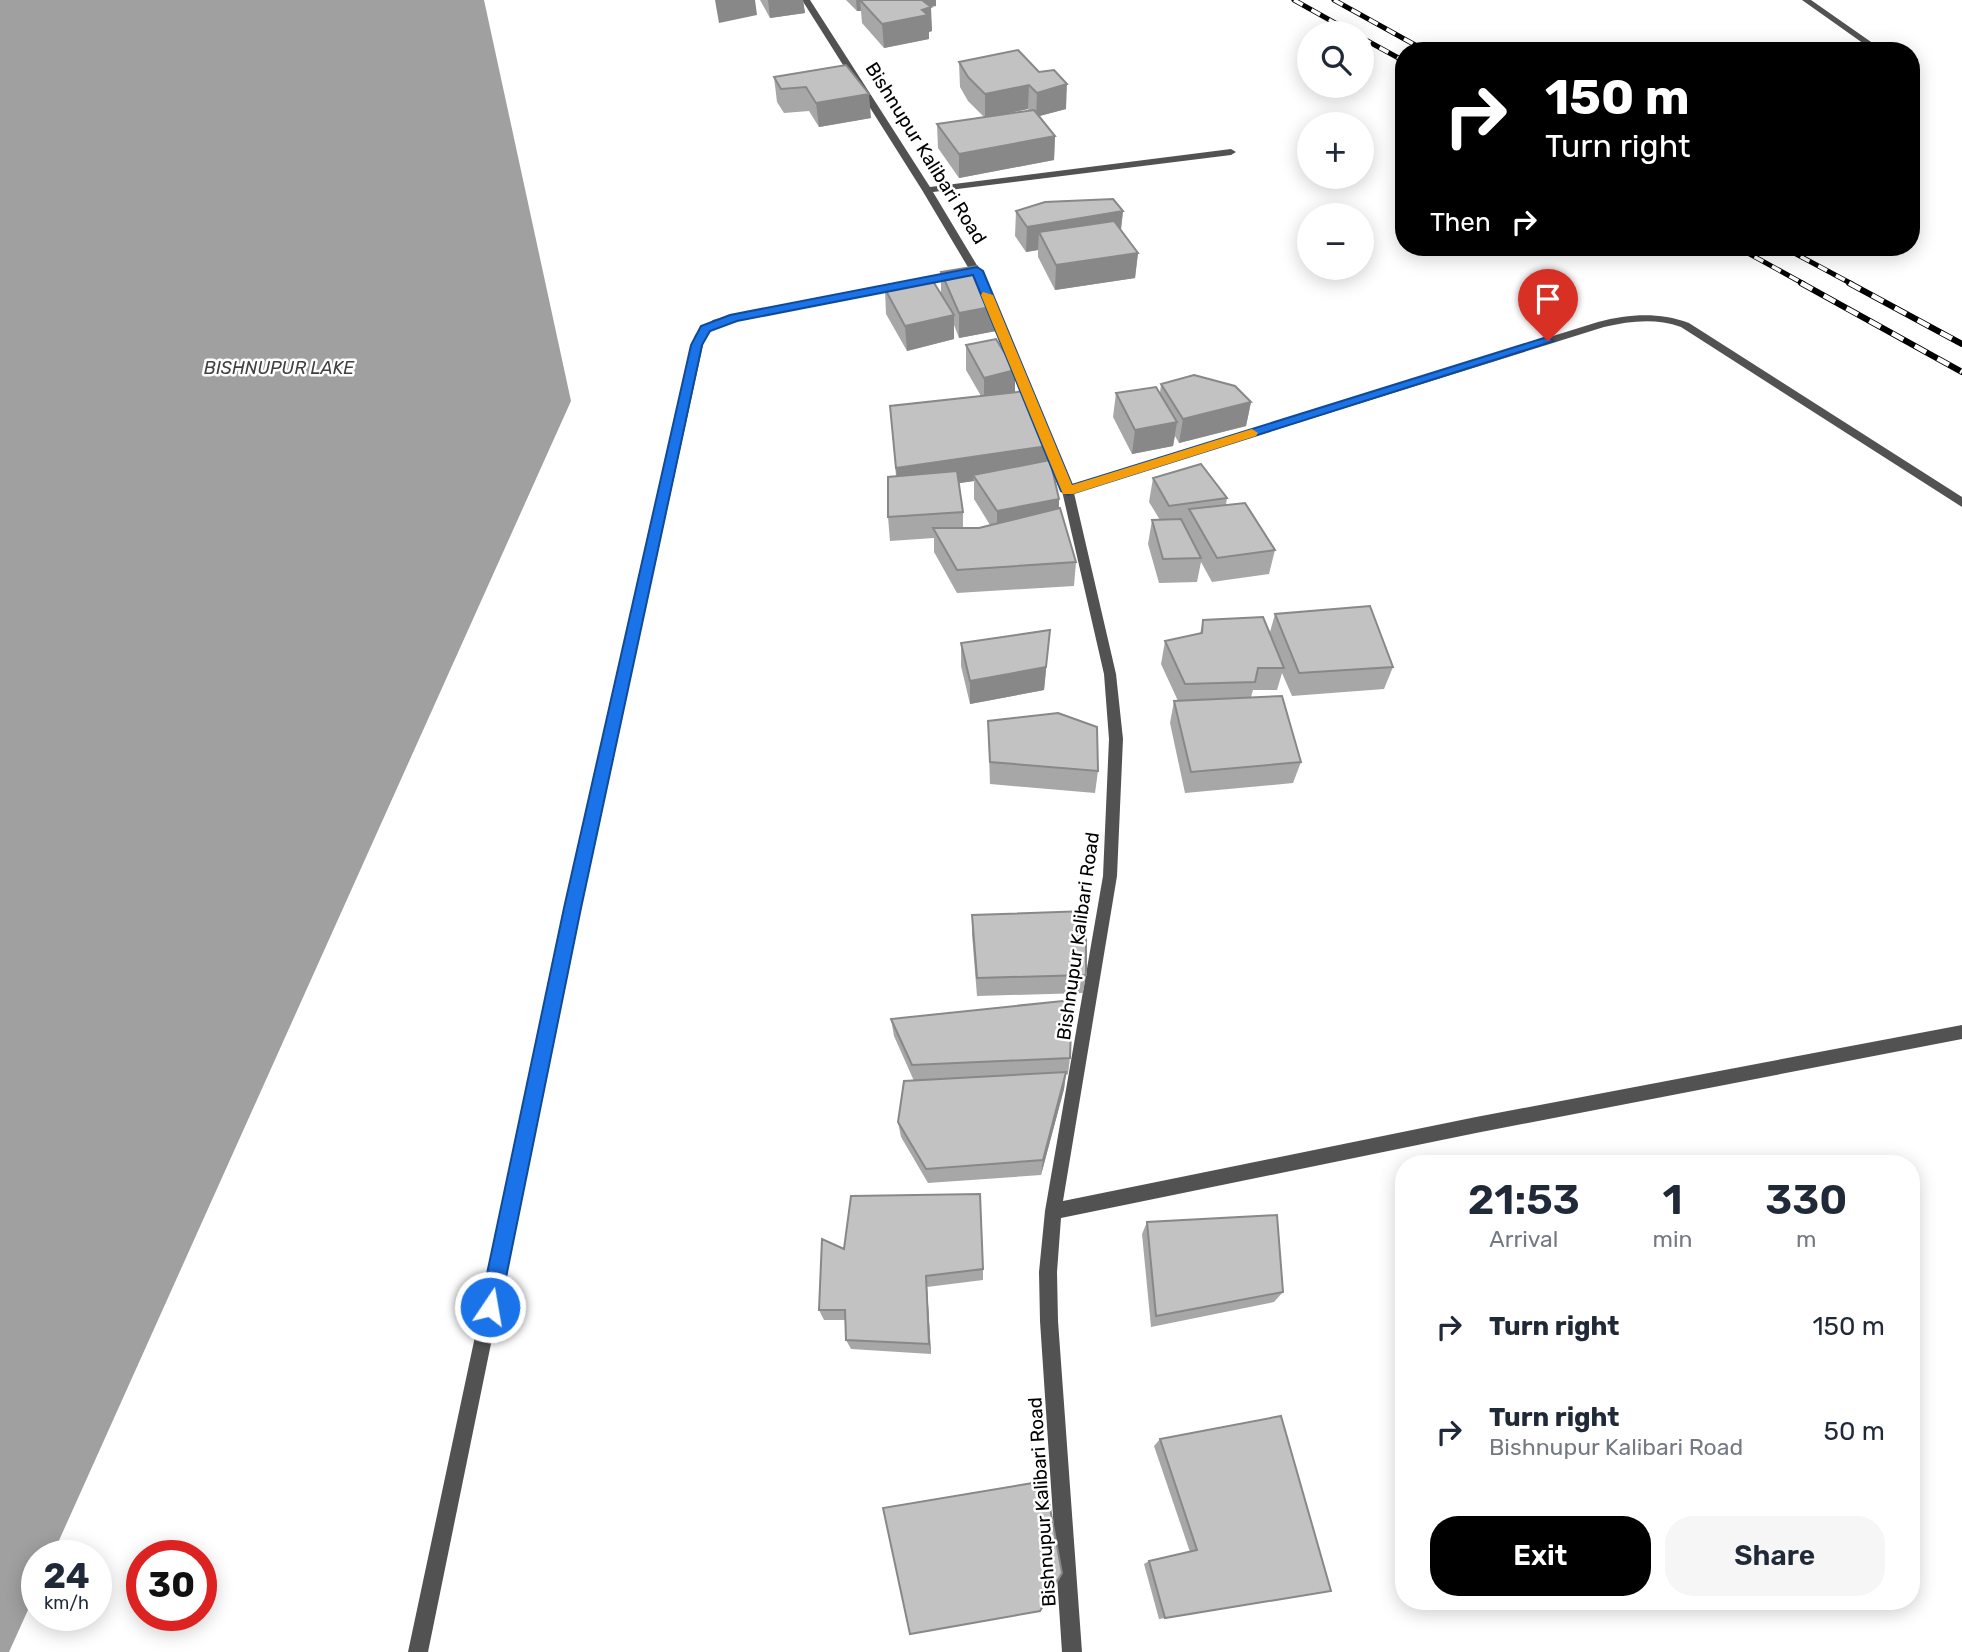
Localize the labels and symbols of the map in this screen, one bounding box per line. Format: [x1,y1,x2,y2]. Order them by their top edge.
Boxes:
street label: Bishnupur Kalibari Road [861,58,991,248]
pin [1518,269,1578,341]
water label: BISHNUPUR LAKE [204,357,355,379]
street label: Bishnupur Kalibari Road [1052,830,1104,1042]
position arrow [453,1270,527,1344]
street label: Bishnupur Kalibari Road [1023,1396,1061,1608]
speed limit sign: 30 [126,1540,217,1631]

